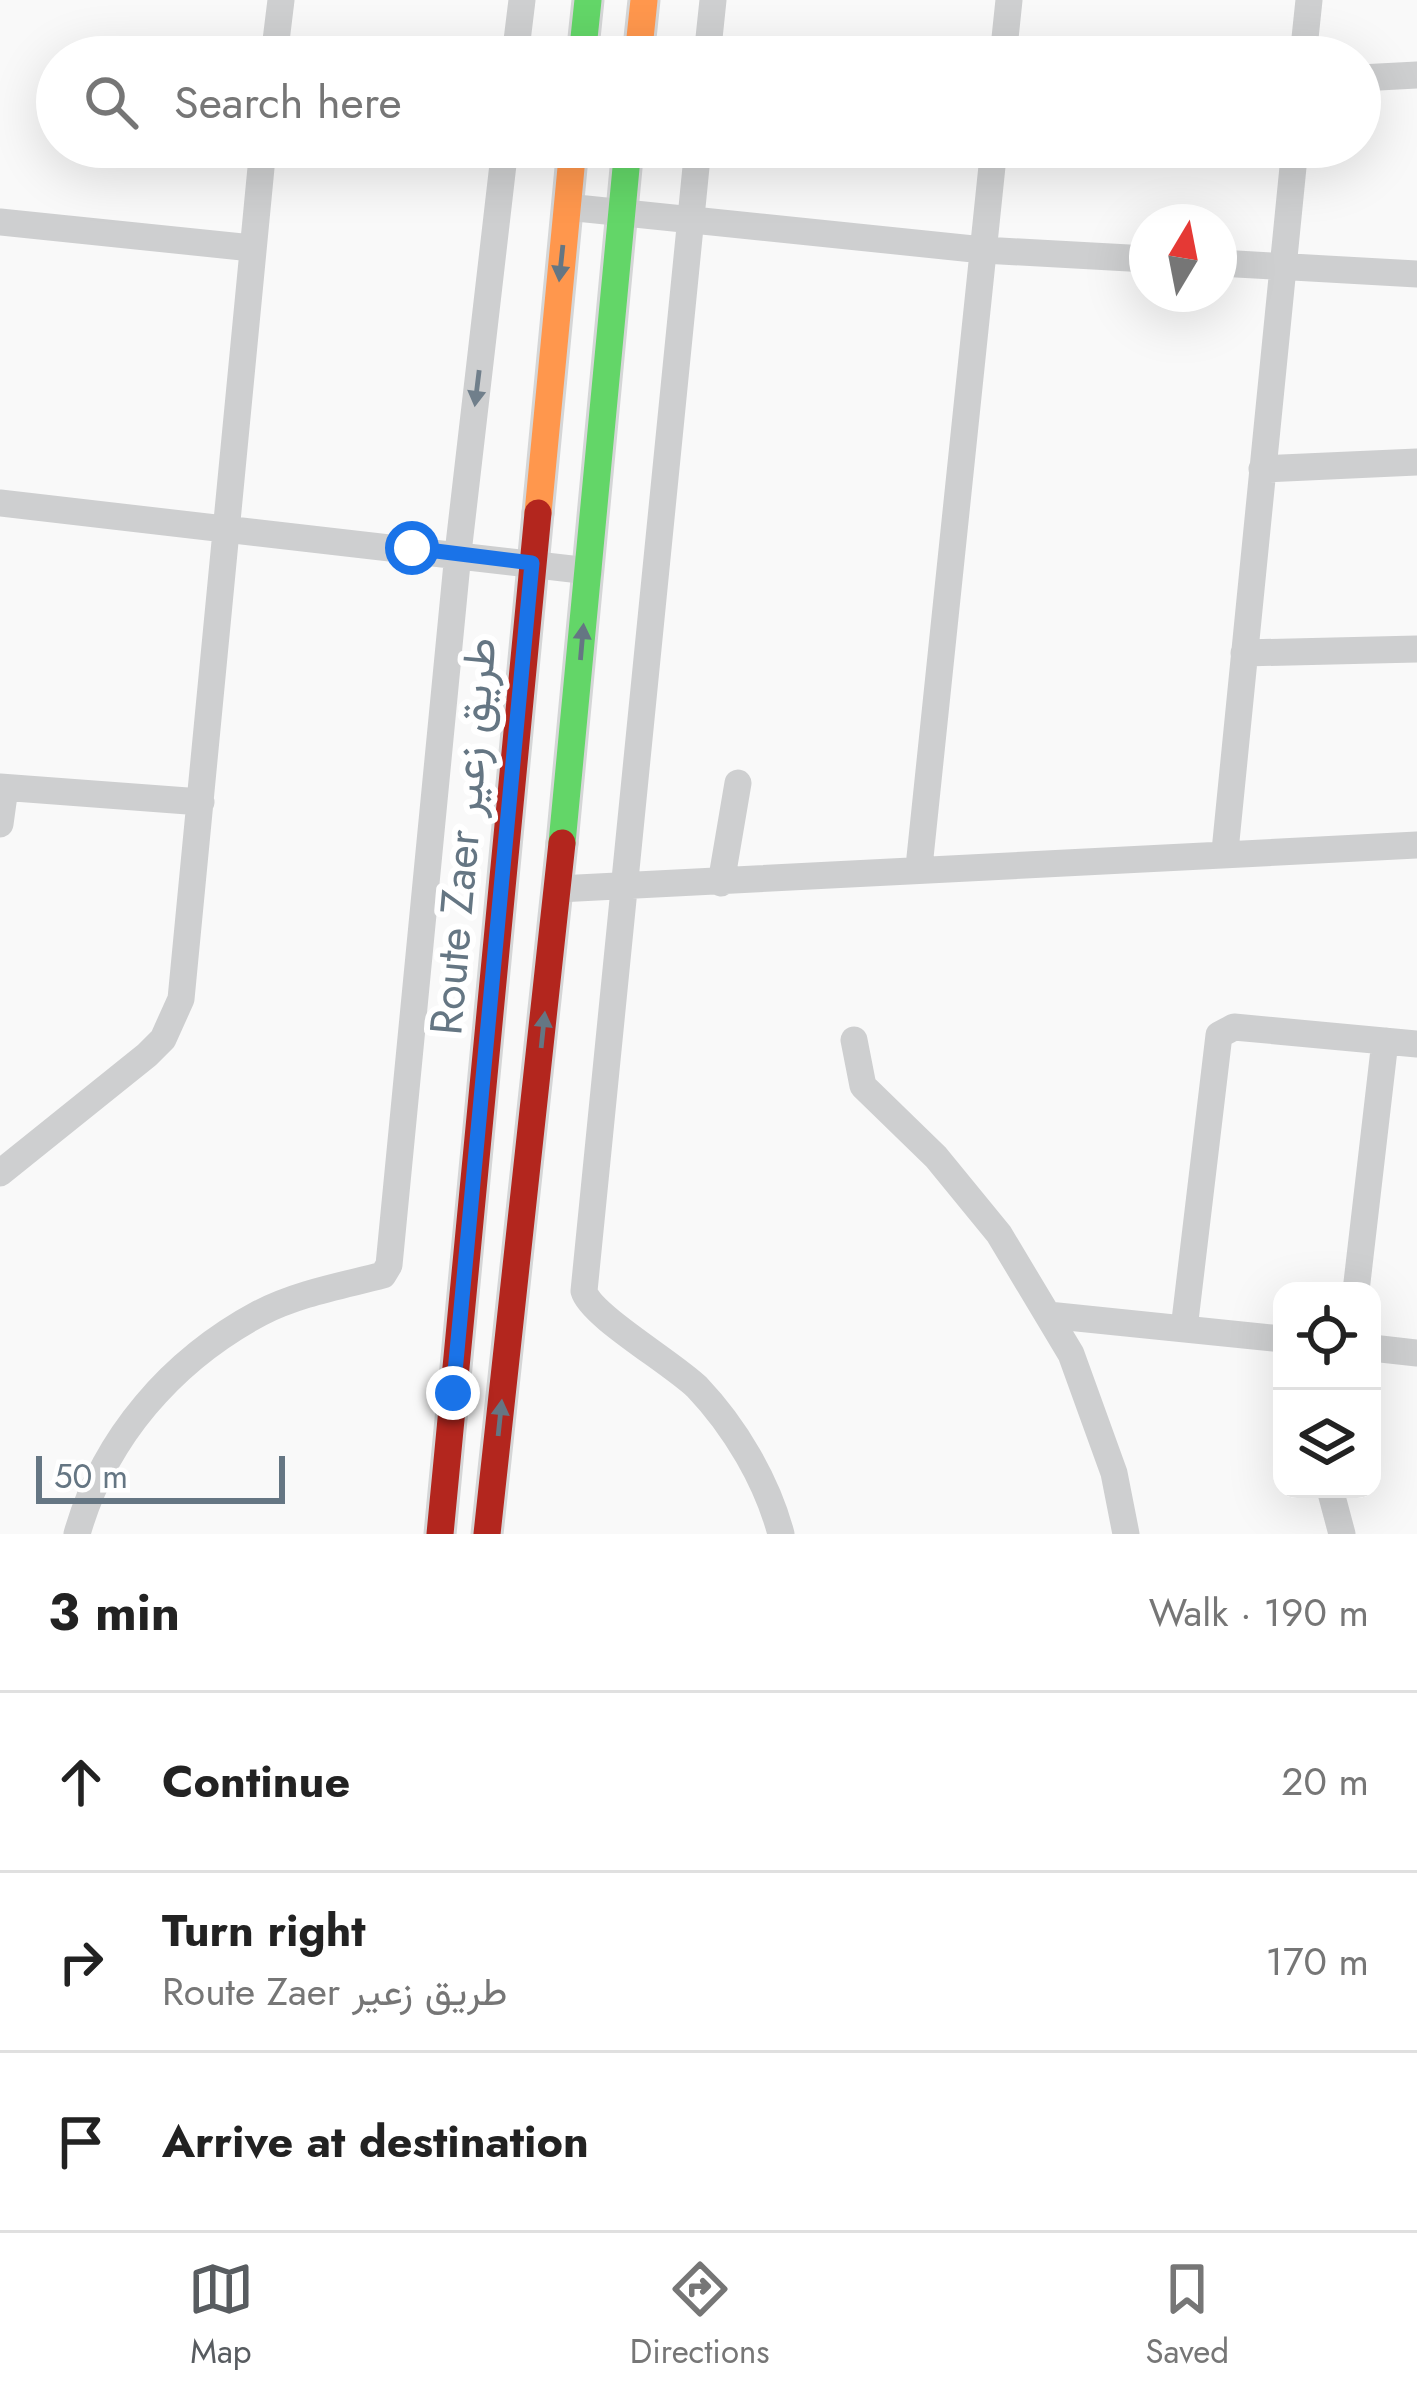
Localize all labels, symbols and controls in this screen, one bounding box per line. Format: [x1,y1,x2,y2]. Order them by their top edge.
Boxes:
search box [36,36,1381,168]
icon: search [78,69,144,135]
text: Search here [174,70,402,135]
north arrow [1129,204,1237,312]
one-way arrow [552,245,571,283]
one-way arrow [468,370,487,408]
route start [385,521,439,575]
one-way arrow [573,623,592,660]
street label: Route Zaer طريق زعير [413,635,513,1037]
one-way arrow [533,1011,552,1048]
map controls [1273,1282,1381,1498]
button: locate [1273,1282,1381,1390]
route end [426,1366,480,1420]
button: layers [1273,1390,1381,1498]
one-way arrow [490,1399,509,1436]
scale bar [36,1450,285,1503]
text: 50 m [54,1453,128,1500]
text: 3 min [48,1575,180,1649]
text: Walk · 190 m [1149,1584,1369,1641]
icon: ahead [48,1749,114,1815]
text: Continue [162,1749,350,1814]
text: 20 m [1281,1753,1369,1810]
text: Turn right [162,1898,366,1963]
icon: right [48,1929,114,1995]
text: 170 m [1265,1933,1369,1990]
text: Route Zaer طريق زعير [162,1963,508,2020]
icon: arrive [48,2109,114,2175]
text: Arrive at destination [162,2109,589,2174]
tab: Map [188,2256,254,2375]
tab: Directions [630,2256,770,2375]
tab: Saved [1145,2256,1229,2375]

